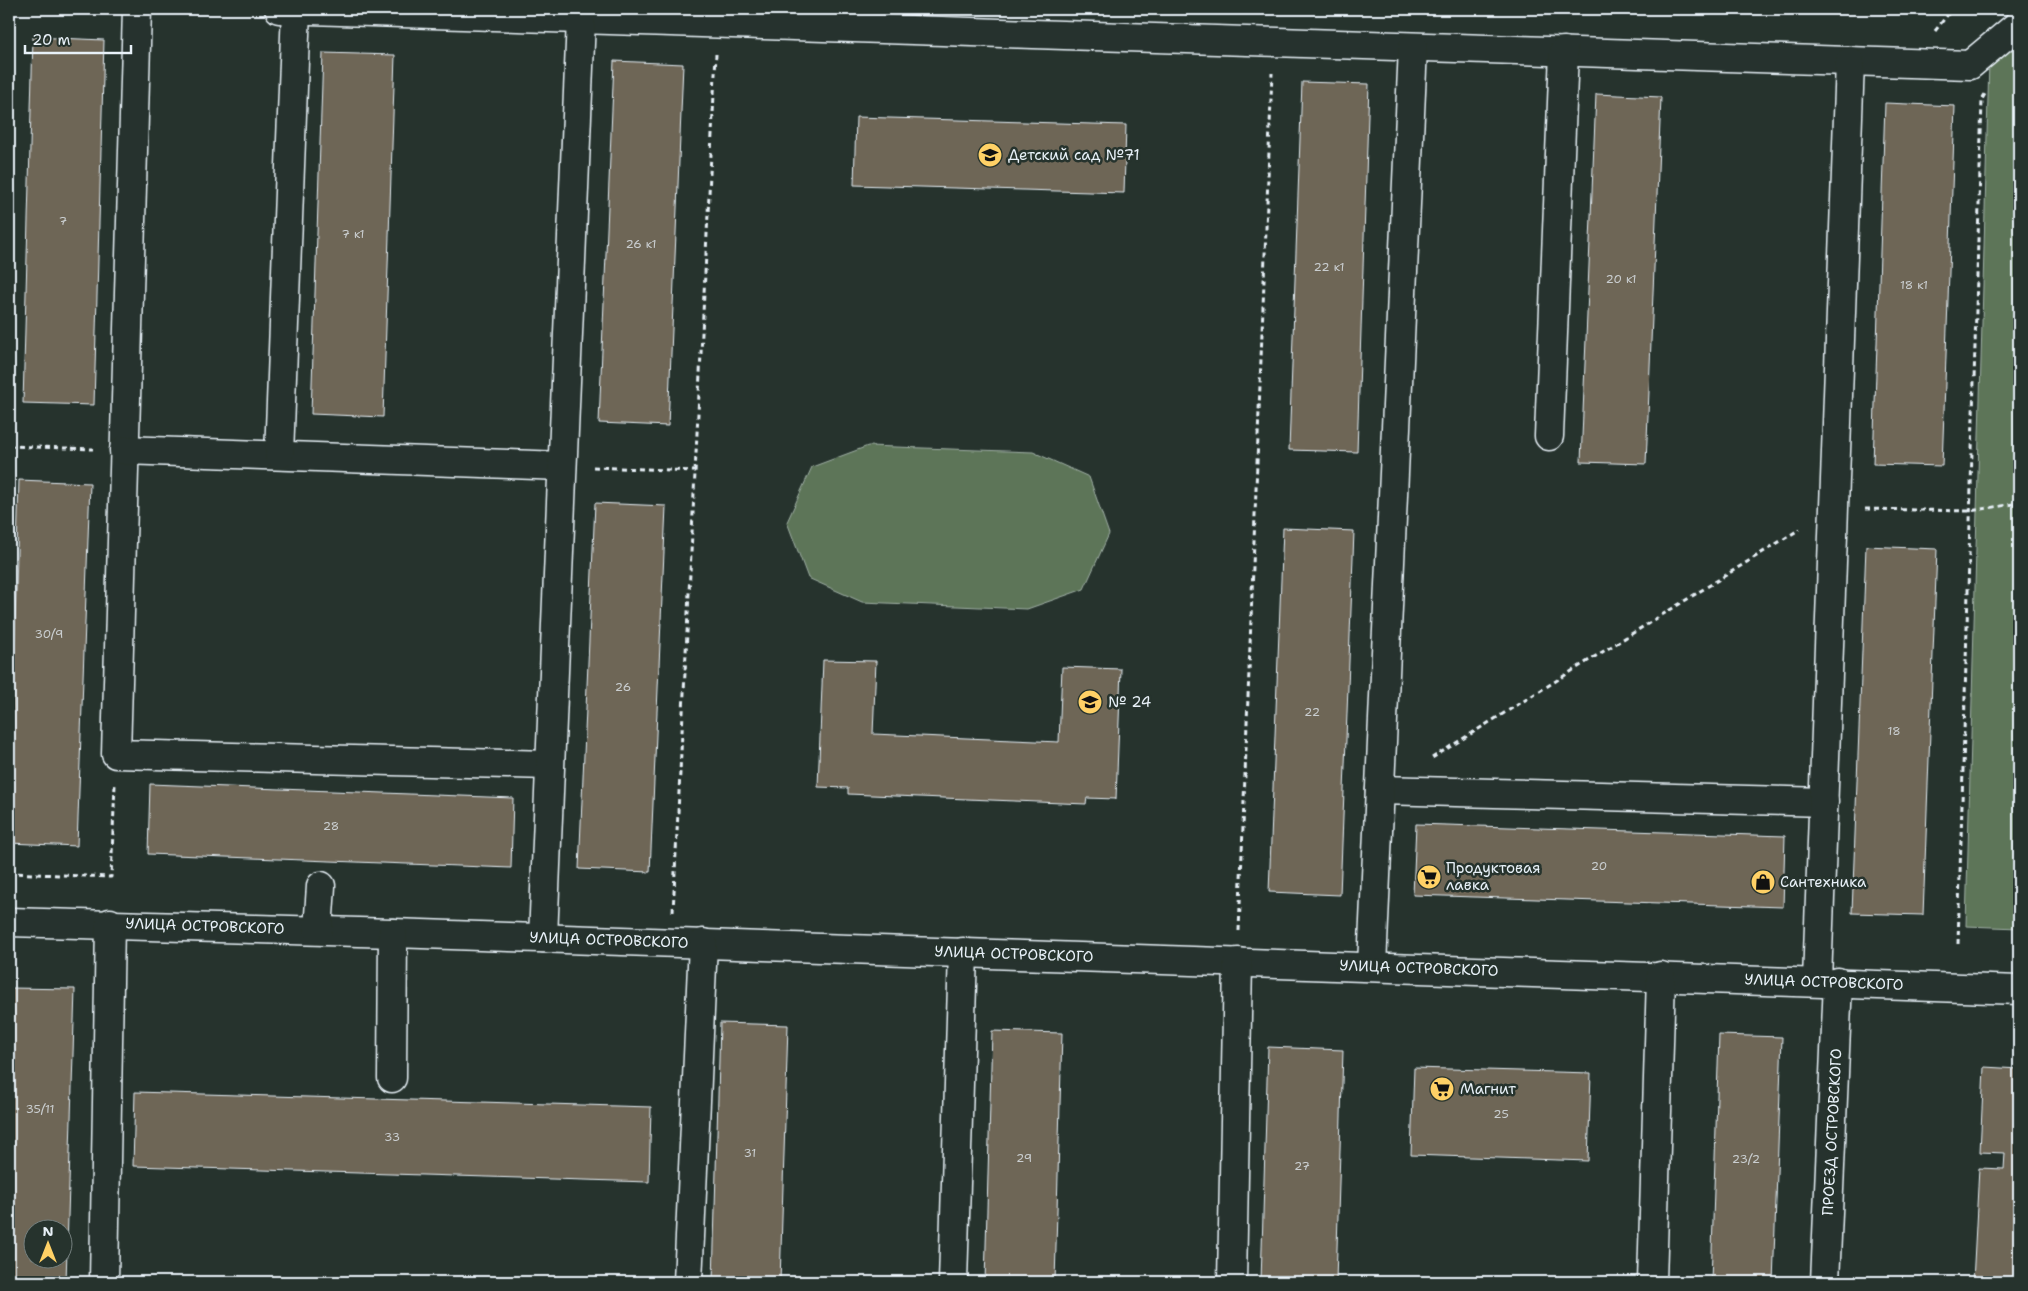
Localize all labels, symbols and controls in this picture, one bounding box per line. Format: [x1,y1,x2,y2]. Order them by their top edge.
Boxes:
scale bar [25,22,131,54]
text: 20 m [32,30,71,50]
school or university icon: Детский сад №71 [977,142,1003,168]
place label: Детский сад №71 [1008,145,1140,165]
house number: 7 [59,213,67,229]
house number: 7 к1 [341,226,365,242]
house number: 26 к1 [625,236,657,252]
house number: 22 к1 [1314,259,1344,275]
house number: 20 к1 [1605,271,1637,287]
house number: 18 к1 [1900,277,1928,293]
house number: 30/9 [35,626,63,642]
house number: 26 [615,679,631,695]
school or university icon: № 24 [1077,689,1103,715]
place label: № 24 [1108,692,1151,712]
house number: 22 [1304,704,1320,720]
house number: 18 [1887,723,1901,739]
house number: 28 [323,818,339,834]
place label: Продуктовая лавка [1446,858,1541,895]
house number: 20 [1591,858,1607,874]
supermarket icon: Продуктовая лавка [1416,864,1442,890]
shop icon: Сантехника [1750,869,1776,895]
place label: Сантехника [1780,872,1867,892]
street label: УЛИЦА ОСТРОВСКОГО [125,913,285,939]
street label: УЛИЦА ОСТРОВСКОГО [529,927,689,953]
street label: УЛИЦА ОСТРОВСКОГО [934,941,1094,967]
street label: УЛИЦА ОСТРОВСКОГО [1339,955,1499,981]
street label: УЛИЦА ОСТРОВСКОГО [1744,969,1904,995]
street label: ПРОЕЗД ОСТРОВСКОГО [1818,1048,1846,1216]
supermarket icon: Магнит [1429,1076,1455,1102]
place label: Магнит [1460,1079,1516,1099]
house number: 35/11 [25,1101,55,1117]
house number: 25 [1493,1106,1509,1122]
house number: 33 [384,1129,400,1145]
house number: 31 [744,1145,756,1161]
house number: 29 [1016,1150,1032,1166]
house number: 23/2 [1732,1151,1760,1167]
house number: 27 [1294,1158,1310,1174]
north arrow [22,1218,72,1268]
text: N [42,1222,54,1240]

